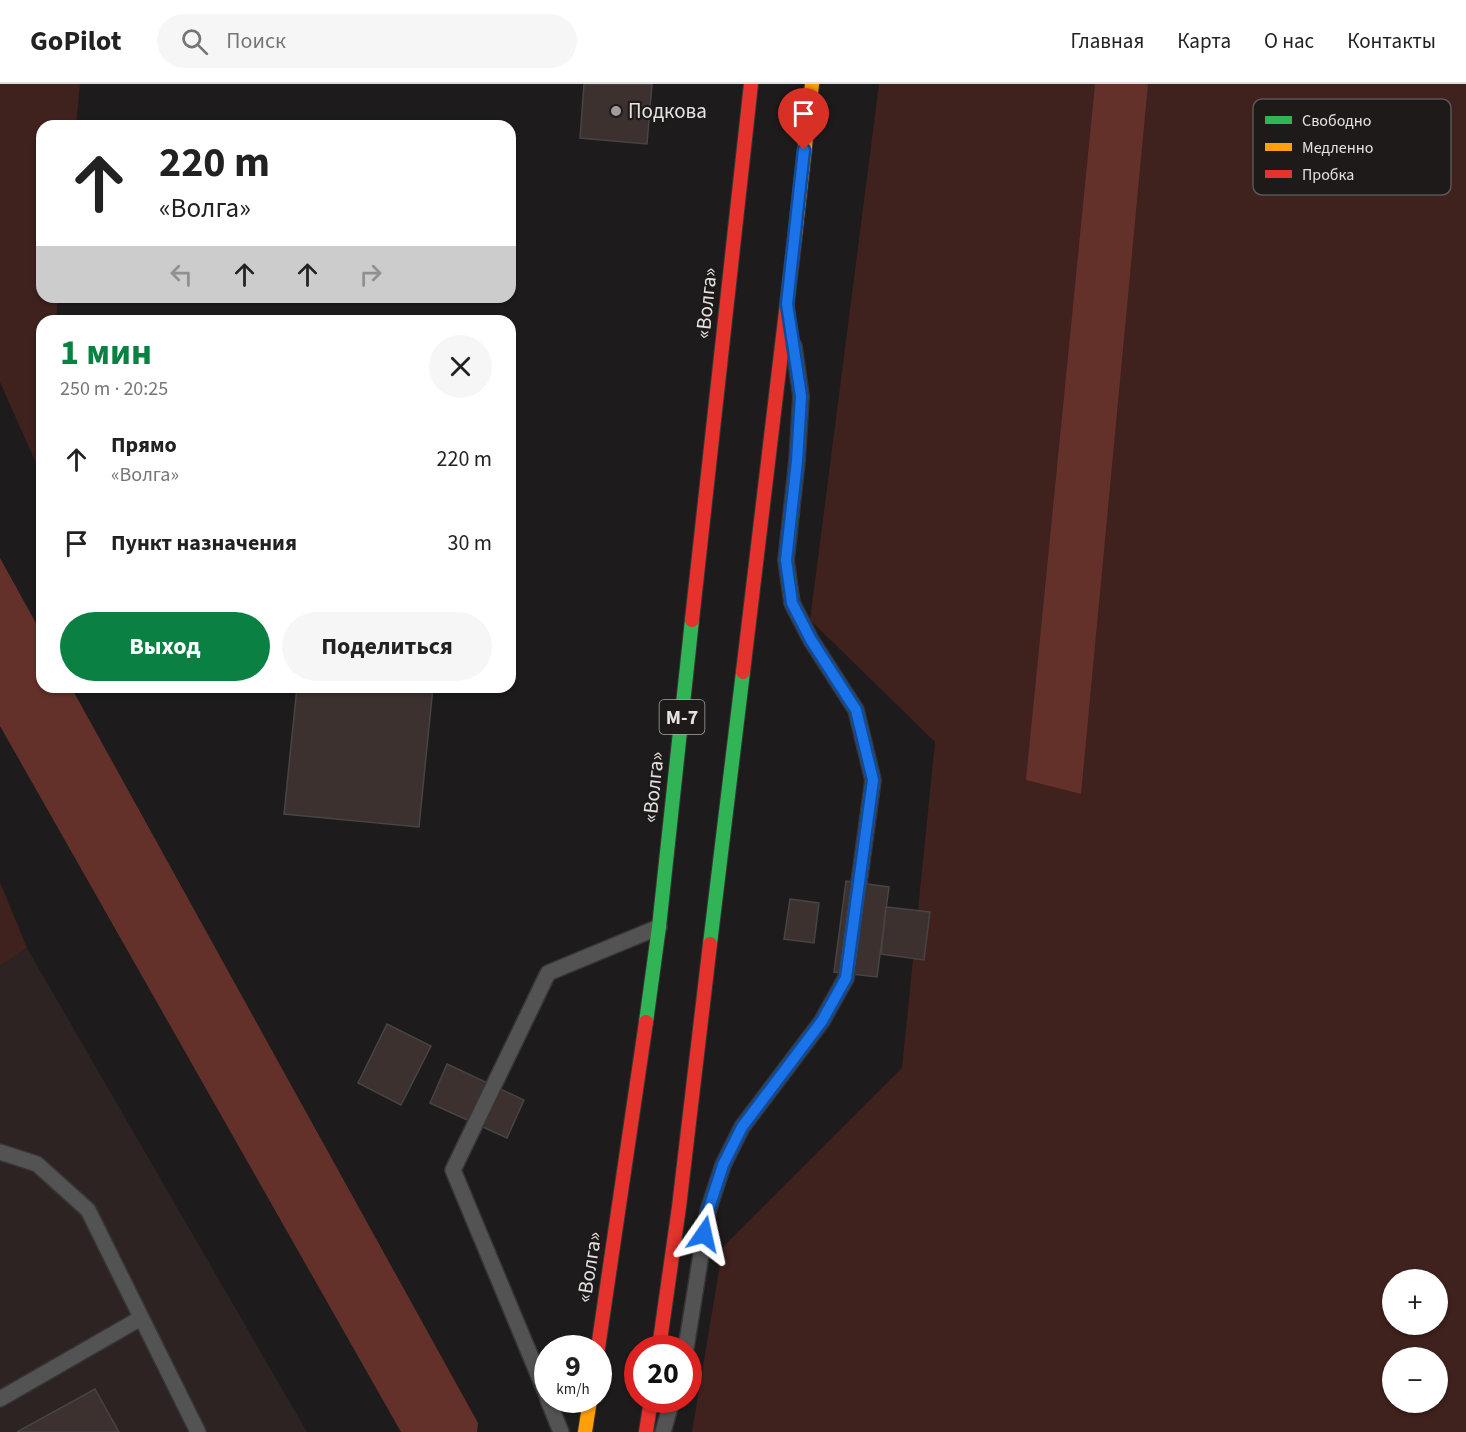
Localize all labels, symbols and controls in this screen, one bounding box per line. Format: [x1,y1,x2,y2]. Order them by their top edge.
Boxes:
search box [157,14,577,68]
text: GoPilot [30,21,121,61]
icon: search [178,25,211,58]
text: Поиск [226,25,286,57]
text: Главная [1071,26,1144,56]
text: Карта [1177,26,1231,56]
text: О нас [1264,26,1314,56]
text: Контакты [1347,26,1436,56]
pin [778,88,829,150]
place label: Подкова [628,96,707,126]
icon: arrive [787,97,820,130]
legend [1253,99,1451,195]
marker: Подкова [609,104,623,118]
text: Свободно [1302,110,1372,132]
text: 220 m [159,133,270,193]
text: Медленно [1302,137,1373,159]
icon: ahead [60,144,138,222]
text: Пробка [1302,164,1354,186]
text: «Волга» [159,189,251,228]
icon: left [165,258,198,291]
icon: ahead [228,258,261,291]
icon: ahead [291,258,324,291]
icon: right [354,258,387,291]
street label: «Волга» [687,266,725,340]
text: 1 мин [60,327,152,378]
button: close [429,335,492,398]
text: 250 m · 20:25 [60,375,168,403]
text: Прямо [111,429,177,461]
icon: ahead [60,443,93,476]
text: 220 m [437,443,492,475]
text: «Волга» [111,461,179,489]
icon: arrive [60,527,93,560]
text: Пункт назначения [111,527,297,559]
text: 30 m [447,527,492,559]
button: Выход [60,612,270,681]
button: Поделиться [282,612,492,681]
road number: М-7 [660,700,704,734]
street label: «Волга» [634,750,672,824]
position arrow [672,1202,736,1266]
street label: «Волга» [569,1229,609,1305]
map controls [1382,1269,1448,1413]
button: + [1382,1269,1448,1335]
speed limit sign: 20 [624,1335,702,1413]
text: 9 [565,1345,581,1388]
button: − [1382,1347,1448,1413]
text: km/h [556,1379,590,1400]

